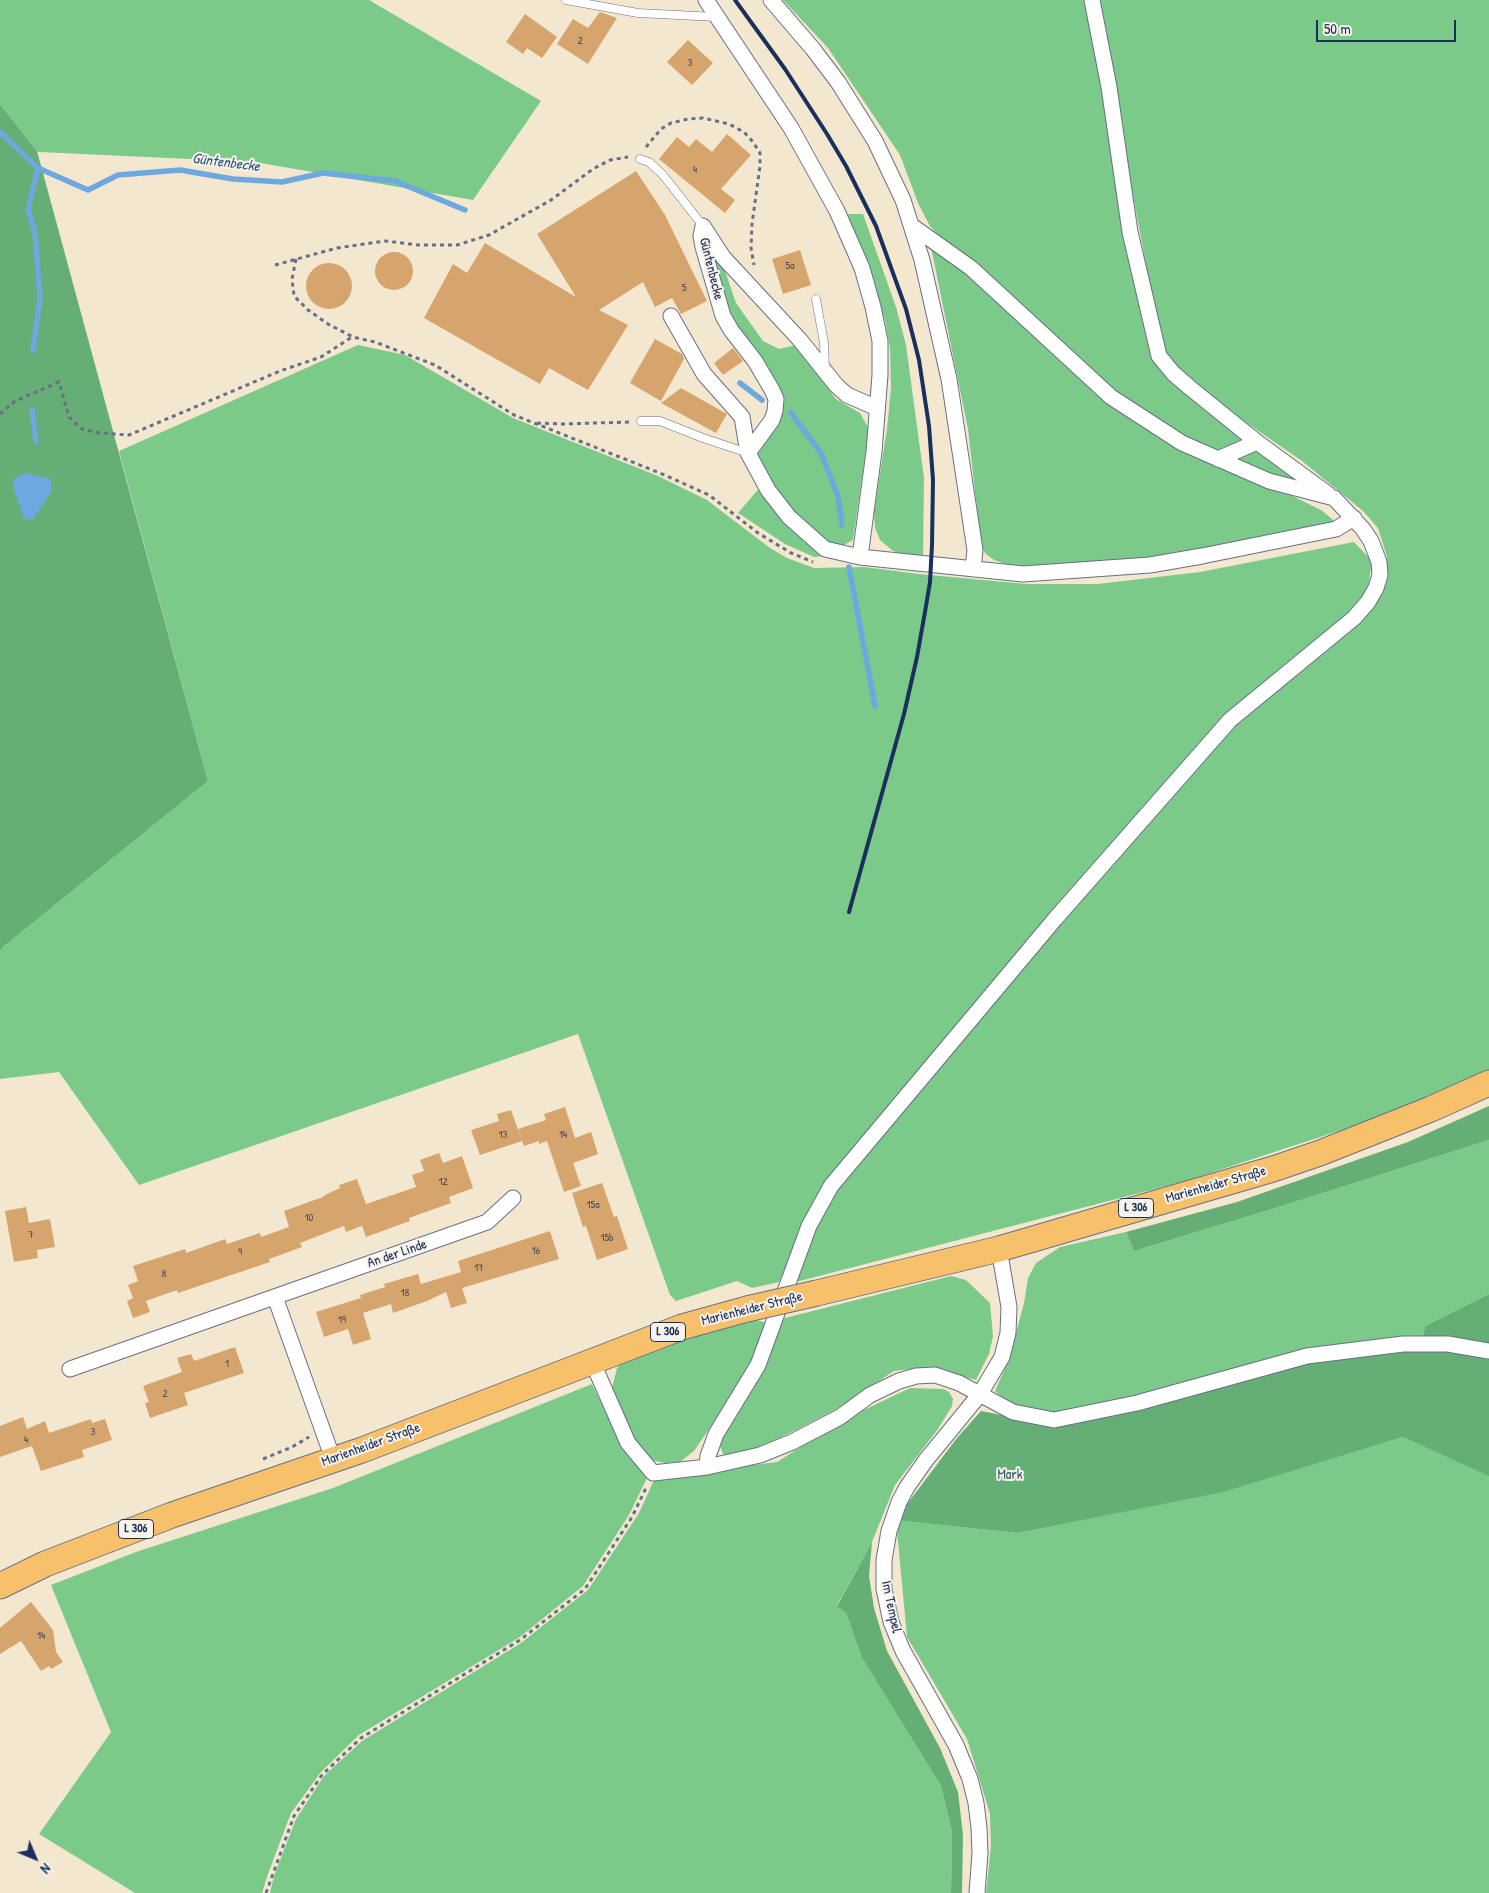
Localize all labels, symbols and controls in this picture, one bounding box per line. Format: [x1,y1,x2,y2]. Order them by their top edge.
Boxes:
scale bar [1319,10,1459,42]
text: 50 m [1324,18,1351,39]
house number: 2 [577,34,583,48]
house number: 3 [688,56,692,70]
water label: Güntenbecke [191,150,261,176]
house number: 4 [693,163,697,177]
street label: Güntenbecke [695,236,727,302]
house number: 5a [786,259,794,273]
house number: 5 [682,281,686,295]
house number: 13 [499,1128,507,1142]
house number: 14 [559,1128,567,1142]
street label: Marienheider Straße [1164,1163,1268,1207]
house number: 12 [438,1175,448,1189]
house number: 15a [587,1198,599,1212]
road number: L 306 [1118,1198,1154,1218]
house number: 10 [305,1211,313,1225]
house number: 7 [28,1228,34,1242]
house number: 15b [600,1231,614,1245]
street label: An der Linde [365,1236,429,1272]
house number: 16 [532,1244,540,1258]
house number: 9 [238,1245,242,1259]
house number: 17 [474,1261,484,1275]
house number: 8 [162,1267,166,1281]
house number: 18 [401,1286,409,1300]
street label: Marienheider Straße [700,1288,804,1330]
house number: 19 [338,1313,346,1327]
road number: L 306 [650,1322,686,1341]
house number: 1 [225,1357,229,1371]
house number: 2 [162,1387,168,1401]
street label: Marienheider Straße [319,1419,423,1471]
house number: 3 [91,1425,95,1439]
house number: 4 [24,1433,28,1447]
park label: Mark [997,1467,1023,1483]
road number: L 306 [118,1520,154,1538]
street label: Im Tempel [877,1579,905,1635]
house number: 14 [37,1629,45,1643]
north arrow [10,1833,60,1883]
text: N [37,1860,55,1878]

